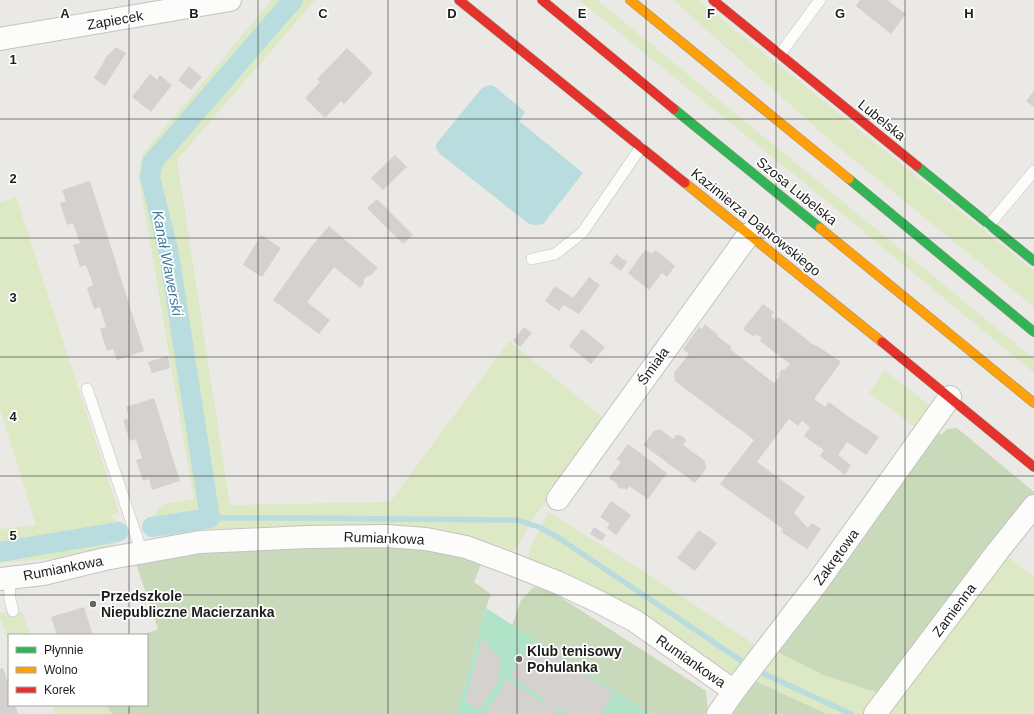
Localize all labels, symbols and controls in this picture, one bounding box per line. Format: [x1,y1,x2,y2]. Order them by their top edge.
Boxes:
text: A [60,6,70,21]
text: B [189,6,199,21]
text: C [318,6,328,21]
text: D [447,6,457,21]
text: E [578,6,587,21]
text: F [707,6,715,21]
text: G [835,6,845,21]
text: H [964,6,974,21]
street label: Zapiecek [86,7,145,33]
text: 1 [9,52,17,67]
street label: Lubelska [855,96,909,144]
street label: Szosa Lubelska [754,154,841,228]
street label: Kazimierza Dąbrowskiego [688,165,824,279]
text: 2 [9,171,17,186]
water label: Kanał Wawerski [149,209,187,318]
text: 3 [9,290,17,305]
street label: Śmiała [633,343,672,388]
text: 4 [9,409,17,424]
street label: Zakrętowa [810,526,862,588]
text: 5 [9,528,17,543]
street label: Rumiankowa [343,529,425,547]
street label: Rumiankowa [22,552,104,584]
street label: Zamienna [929,580,979,640]
place label: Przedszkole Niepubliczne Macierzanka [101,588,275,620]
marker: Przedszkole Niepubliczne Macierzanka [88,599,98,609]
street label: Rumiankowa [653,631,729,691]
legend [8,634,148,706]
text: Płynnie [44,643,84,657]
place label: Klub tenisowy Pohulanka [527,643,622,675]
marker: Klub tenisowy Pohulanka [514,654,524,664]
text: Wolno [44,663,78,677]
text: Korek [44,683,76,697]

